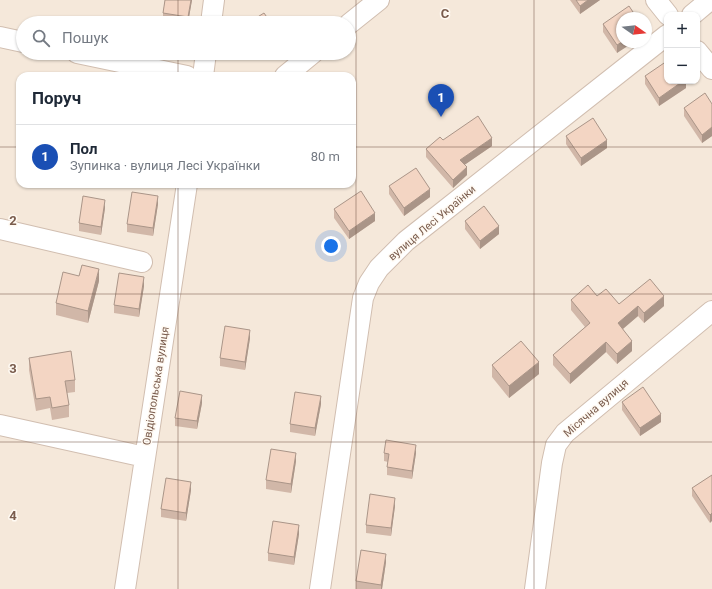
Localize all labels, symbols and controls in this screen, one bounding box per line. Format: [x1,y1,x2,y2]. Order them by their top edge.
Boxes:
text: C [441,6,450,21]
north arrow [616,12,652,48]
map controls [664,12,700,84]
button: + [664,12,700,48]
search box [16,16,356,60]
icon: search [30,27,52,49]
text: Пошук [62,29,109,47]
button: − [664,48,700,84]
pin: 1 [428,84,454,117]
text: Поруч [32,88,81,108]
text: Пол [70,140,97,158]
text: 1 [41,149,49,164]
text: 80 m [311,149,340,164]
text: Зупинка · вулиця Лесі Українки [70,158,260,173]
street label: вулиця Лесі Українки [386,183,478,263]
text: 2 [9,213,17,228]
your location [321,236,341,256]
street label: Овідіопольська вулиця [140,326,172,446]
text: 3 [9,361,17,376]
street label: Місячна вулиця [561,376,631,440]
text: 4 [9,508,17,523]

